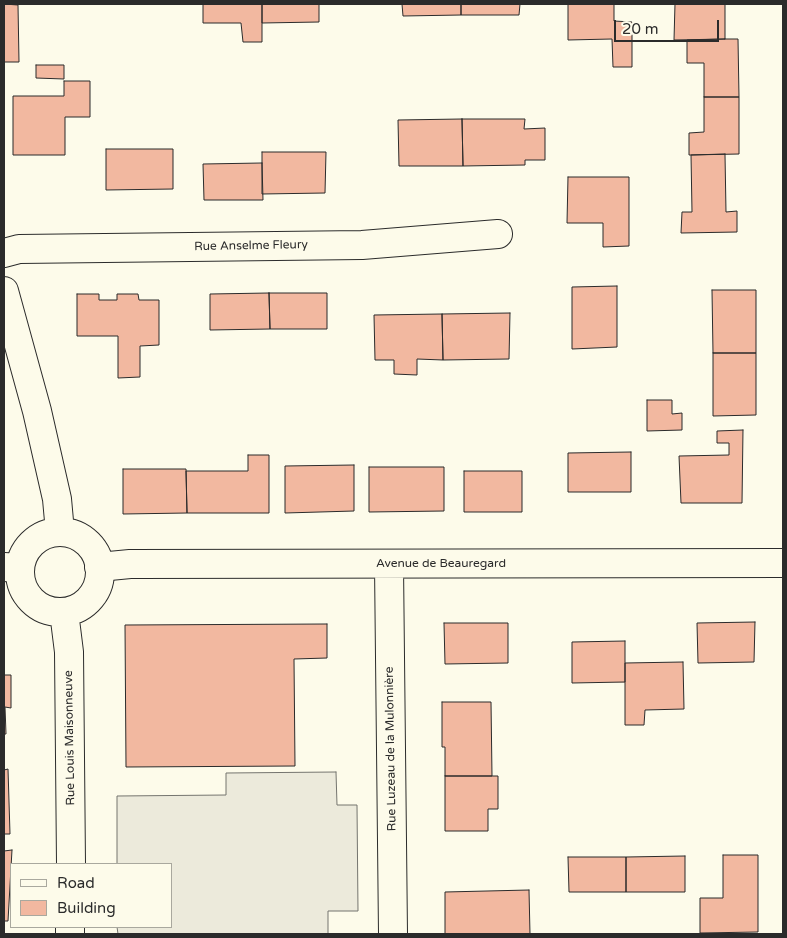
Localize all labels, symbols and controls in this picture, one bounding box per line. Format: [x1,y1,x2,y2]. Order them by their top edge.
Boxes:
scale bar [617,10,722,42]
text: 20 m [622,20,659,38]
street label: Rue Anselme Fleury [194,238,308,254]
street label: Avenue de Beauregard [376,557,506,571]
street label: Rue Luzeau de la Mulonnière [382,666,400,832]
street label: Rue Louis Maisonneuve [62,670,78,806]
legend [10,863,172,928]
text: Road [57,874,95,892]
text: Building [57,899,116,917]

